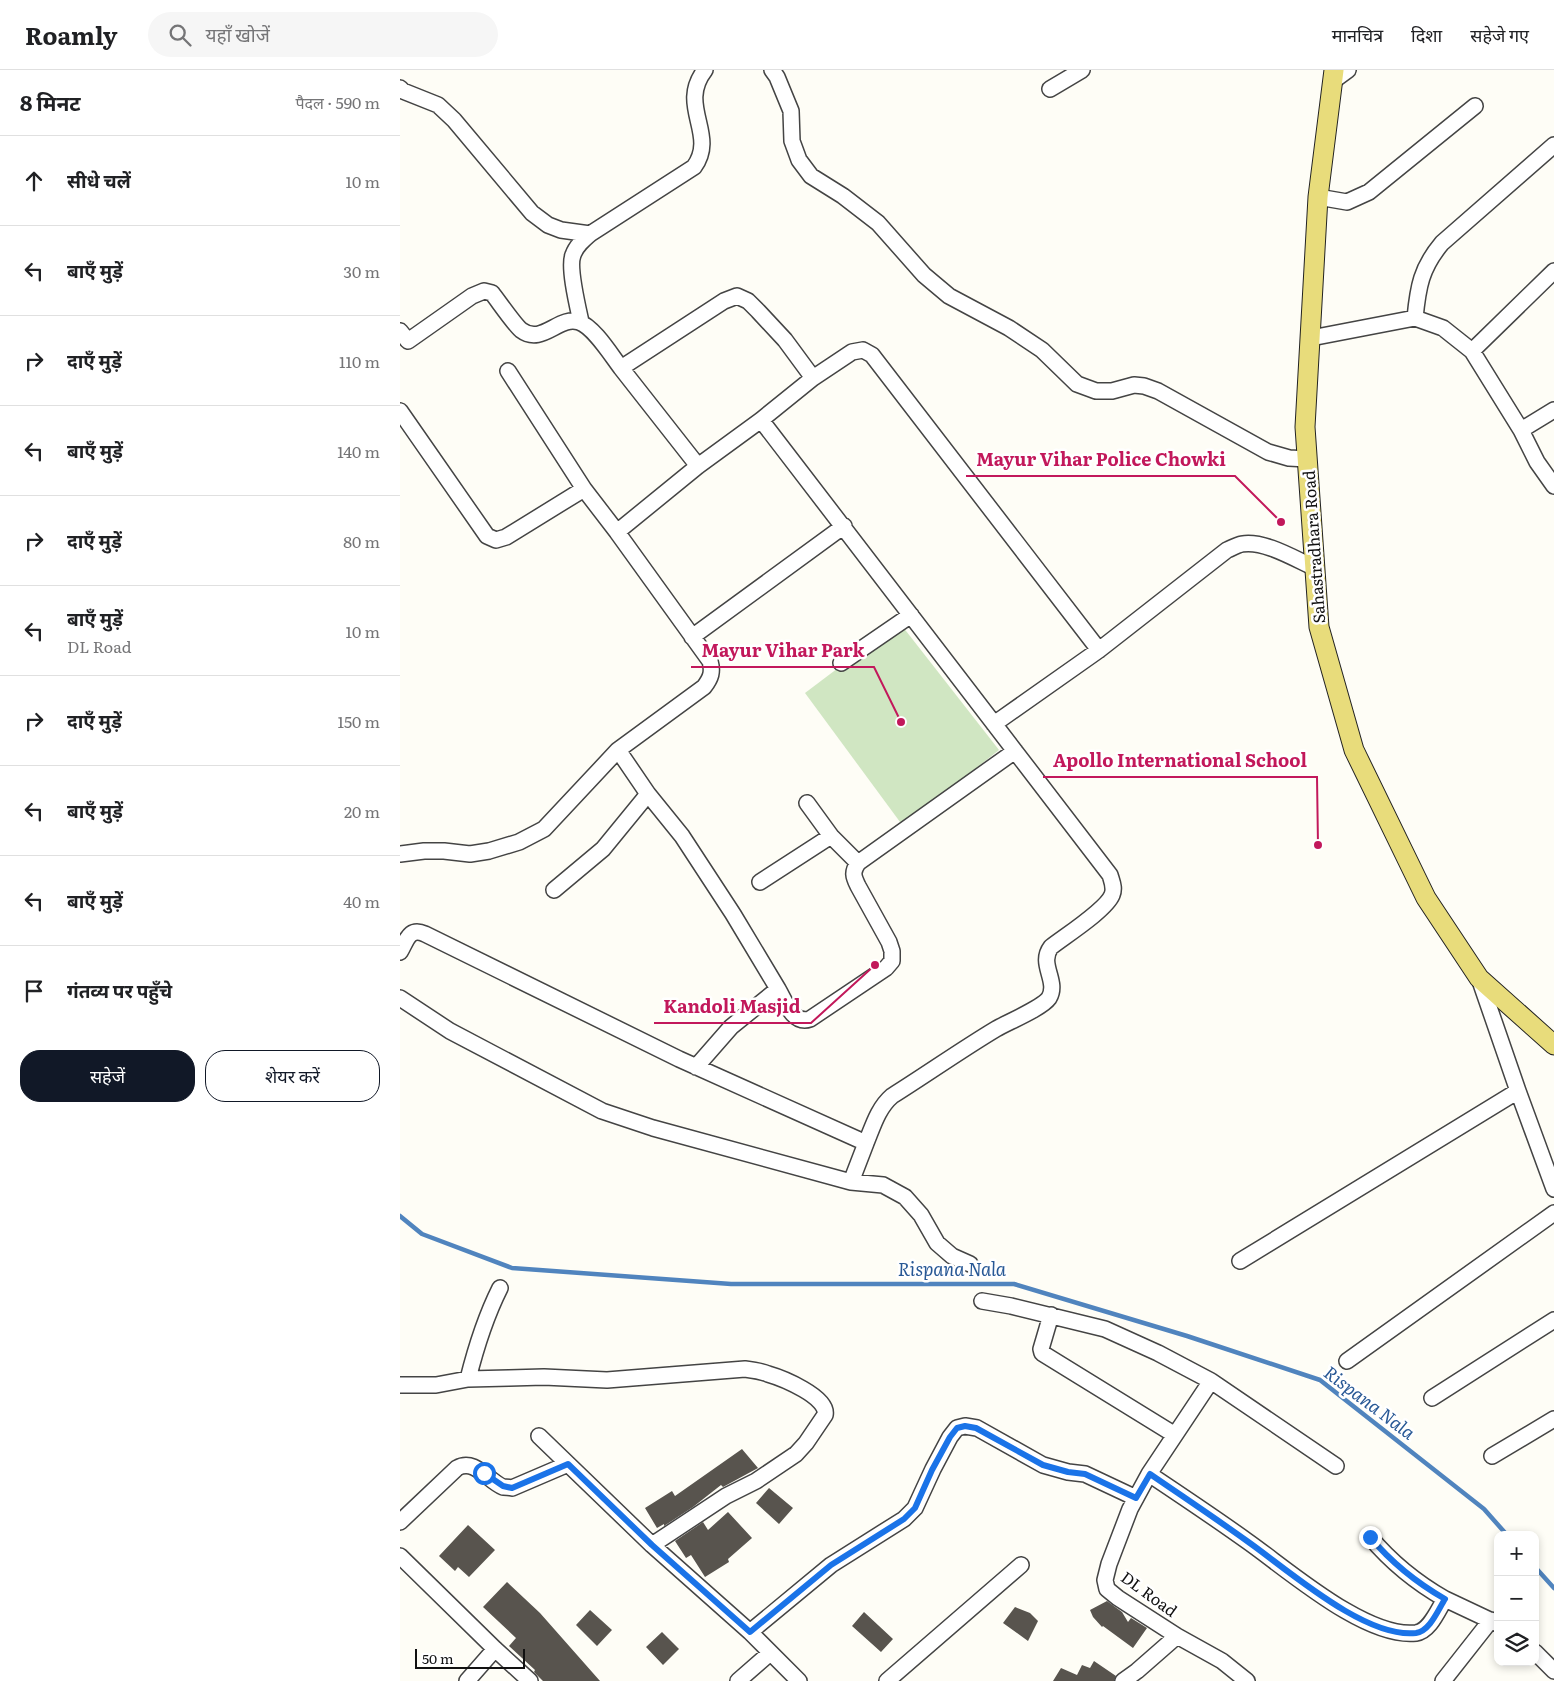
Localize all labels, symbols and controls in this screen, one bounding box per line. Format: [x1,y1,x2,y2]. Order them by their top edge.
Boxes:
search box [148,12,498,57]
text: Roamly [25,17,118,52]
text: यहाँ खोजें [206,20,270,48]
icon: search [166,21,194,49]
text: मानचित्र [1332,21,1383,48]
text: दिशा [1411,21,1442,48]
text: सहेजे गए [1470,21,1529,48]
text: 8 मिनट [20,86,81,117]
text: पैदल · 590 m [295,90,380,114]
text: सीधे चलें [67,166,131,194]
icon: ahead [20,167,48,195]
text: 10 m [346,169,380,193]
text: बाएँ मुड़ें [67,256,123,284]
icon: left [20,257,48,285]
text: 30 m [343,259,380,283]
text: दाएँ मुड़ें [67,346,122,374]
icon: right [20,347,48,375]
text: 110 m [339,349,380,373]
text: बाएँ मुड़ें [67,436,123,464]
icon: left [20,437,48,465]
text: 140 m [337,439,380,463]
callout: Mayur Vihar Police Chowki [966,443,1235,476]
text: Mayur Vihar Police Chowki [976,445,1226,472]
street label: Sahastradhara Road [1296,469,1330,624]
text: दाएँ मुड़ें [67,526,122,554]
icon: right [20,527,48,555]
text: 80 m [343,529,380,553]
text: बाएँ मुड़ें [67,604,123,632]
icon: left [20,617,48,645]
text: 10 m [346,619,380,643]
text: DL Road [67,634,131,658]
callout: Mayur Vihar Park [691,634,874,667]
text: Mayur Vihar Park [701,636,865,663]
text: दाएँ मुड़ें [67,706,122,734]
icon: right [20,707,48,735]
text: 150 m [337,709,380,733]
callout: Apollo International School [1043,744,1317,777]
text: Apollo International School [1053,746,1307,773]
text: बाएँ मुड़ें [67,796,123,824]
icon: left [20,797,48,825]
text: 20 m [344,799,380,823]
text: बाएँ मुड़ें [67,886,123,914]
icon: left [20,887,48,915]
text: 40 m [343,889,380,913]
text: गंतव्य पर पहुँचे [67,976,172,1004]
icon: arrive [20,977,48,1005]
callout: Kandoli Masjid [654,990,811,1023]
text: Kandoli Masjid [663,992,801,1019]
button: सहेजें [20,1050,195,1102]
button: शेयर करें [205,1050,380,1102]
water label: Rispana Nala [898,1255,1007,1282]
water label: Rispana Nala [1319,1358,1422,1446]
route start [473,1462,496,1485]
route end [1359,1526,1382,1549]
map controls [1494,1531,1539,1666]
button: + [1494,1531,1539,1576]
street label: DL Road [1116,1565,1183,1622]
button: − [1494,1576,1539,1621]
button: layers [1494,1621,1539,1666]
scale bar [415,1646,525,1669]
text: 50 m [422,1648,454,1668]

